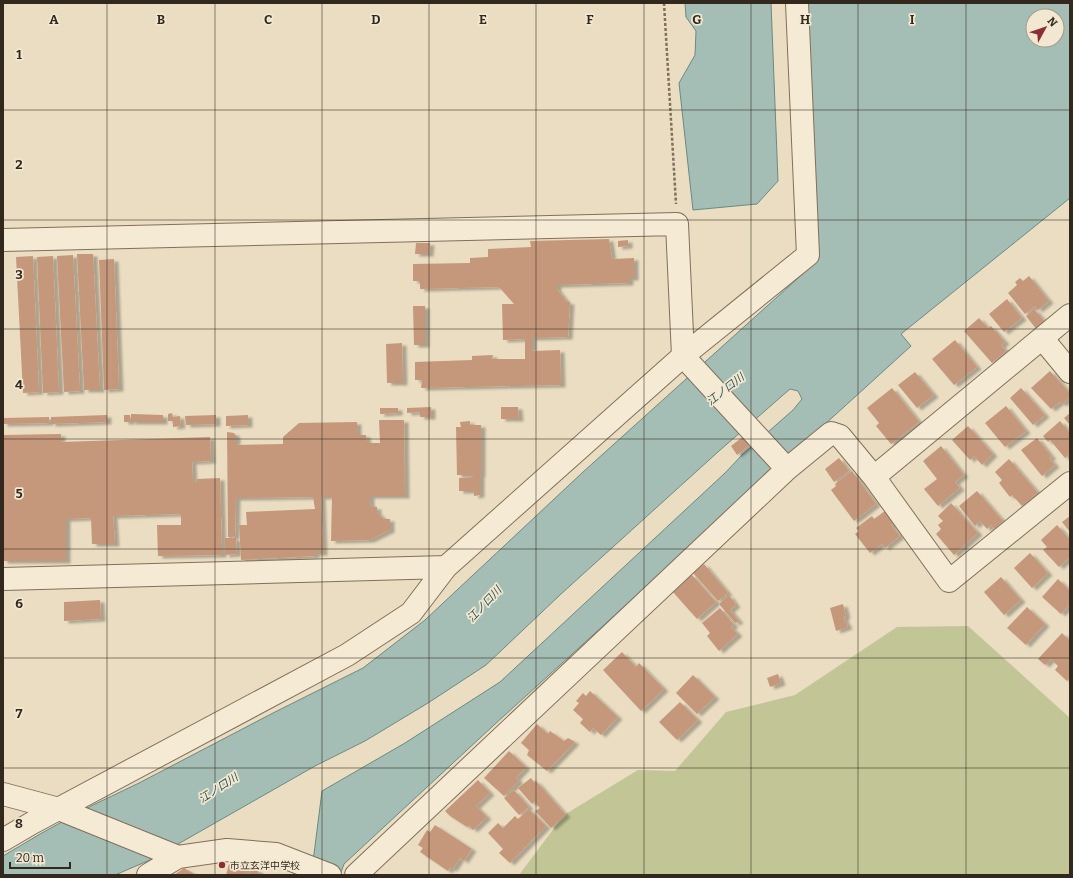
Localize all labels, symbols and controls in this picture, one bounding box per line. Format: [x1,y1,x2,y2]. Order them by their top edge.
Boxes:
north arrow [1025,8,1065,48]
text: A [49,12,59,27]
text: B [157,12,165,27]
text: C [264,12,272,27]
text: D [371,12,381,27]
text: E [479,12,487,27]
text: F [586,12,594,27]
text: G [692,12,702,27]
text: H [800,12,810,27]
text: I [910,12,915,27]
text: N [1045,14,1060,30]
text: 1 [16,47,22,62]
text: 2 [15,157,23,172]
text: 3 [15,267,23,282]
water label: 江ノ口川 [704,370,747,408]
text: 4 [15,377,23,392]
text: 5 [15,486,23,501]
water label: 江ノ口川 [465,583,505,625]
text: 6 [15,596,23,611]
text: 7 [16,706,23,721]
water label: 江ノ口川 [196,770,241,806]
text: 8 [15,816,23,831]
scale bar [10,844,70,870]
text: 20 m [16,851,45,865]
marker: 市立玄洋中学校 [217,860,227,870]
place label: 市立玄洋中学校 [230,860,300,872]

